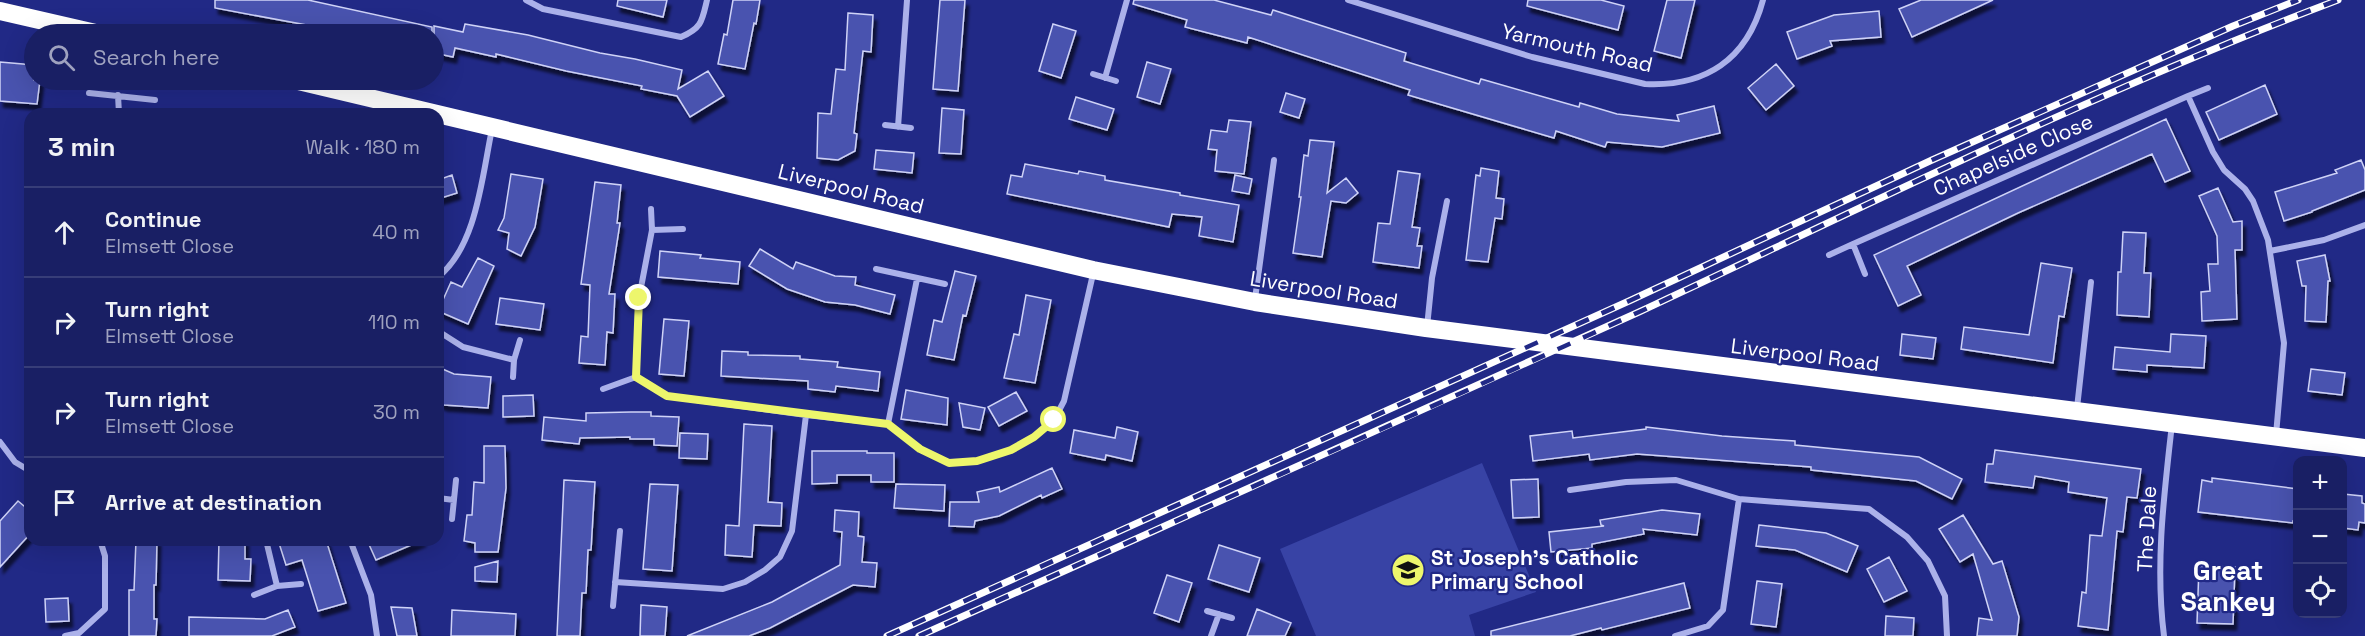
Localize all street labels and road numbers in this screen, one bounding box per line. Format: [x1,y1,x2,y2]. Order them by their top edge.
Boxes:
street label: Yarmouth Road [1499,17,1655,78]
street label: Chapelside Close [1929,107,2097,202]
street label: Liverpool Road [775,157,927,220]
street label: Liverpool Road [1248,264,1400,315]
street label: Liverpool Road [1729,332,1881,377]
street label: The Dale [2131,485,2162,573]

